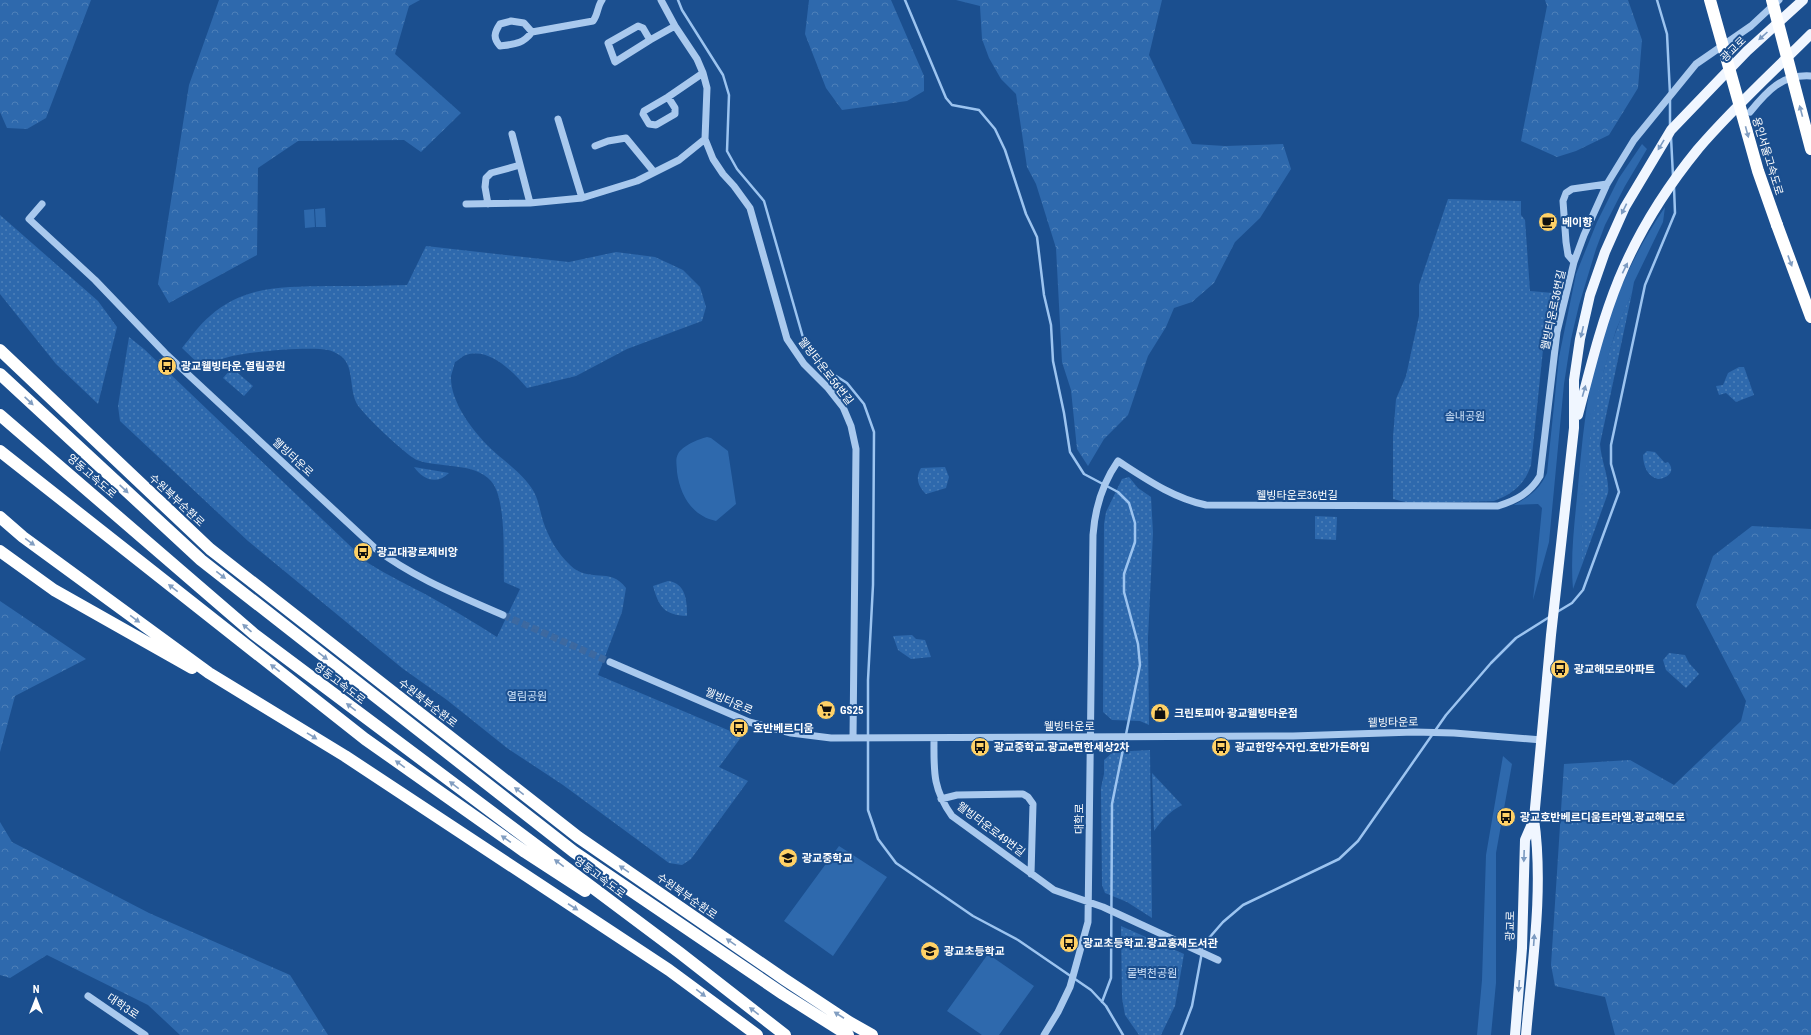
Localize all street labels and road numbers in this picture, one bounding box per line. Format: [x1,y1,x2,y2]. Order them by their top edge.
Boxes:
street label: 광교로 [1718,34,1749,65]
street label: 용인서울고속도로 [1749,116,1786,197]
street label: 웰빙타운로36번길 [1539,269,1568,351]
street label: 웰빙타운로56번길 [795,335,856,408]
street label: 웰빙타운로 [270,435,316,479]
street label: 영동고속도로 [64,452,119,501]
street label: 수원북부순환로 [146,471,207,529]
street label: 웰빙타운로36번길 [1256,489,1338,502]
street label: 영동고속도로 [312,660,368,707]
street label: 수원북부순환로 [396,676,460,730]
street label: 웰빙타운로 [703,686,755,717]
street label: 웰빙타운로 [1368,716,1418,729]
street label: 웰빙타운로 [1044,720,1094,733]
street label: 웰빙타운로49번길 [954,800,1027,859]
street label: 대학로 [1073,804,1086,834]
street label: 영동고속도로 [572,854,628,901]
street label: 수원북부순환로 [654,871,719,922]
street label: 광교로 [1504,911,1517,941]
street label: 대학3로 [104,991,141,1022]

